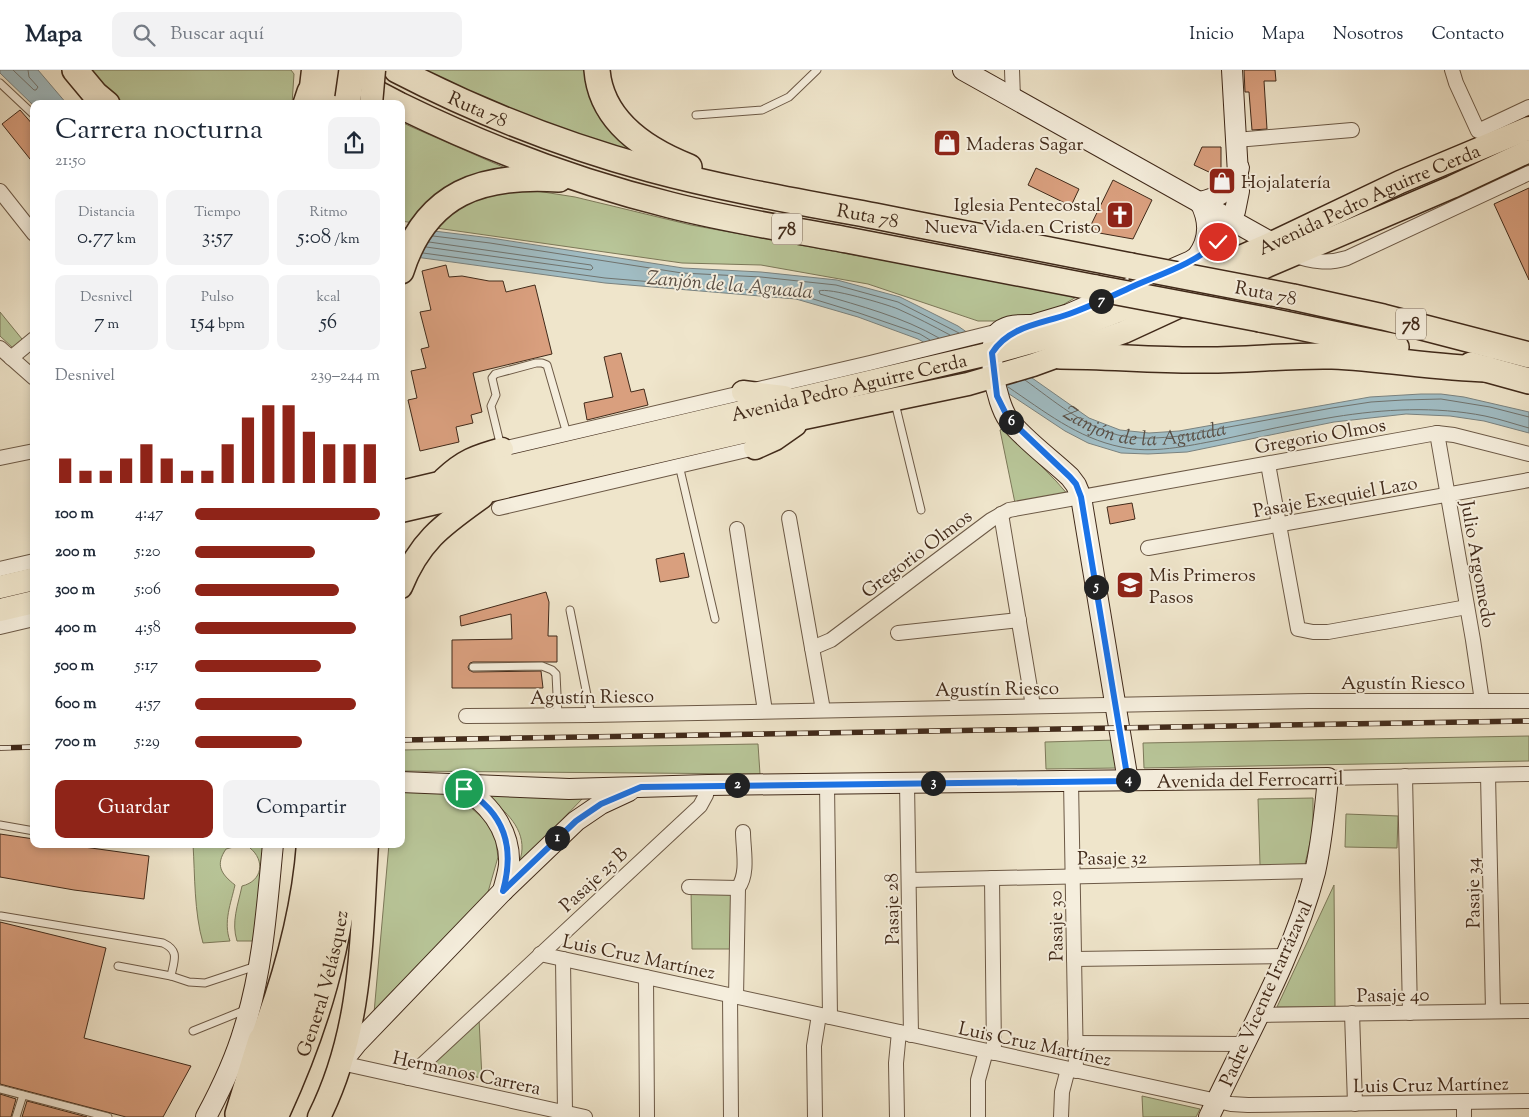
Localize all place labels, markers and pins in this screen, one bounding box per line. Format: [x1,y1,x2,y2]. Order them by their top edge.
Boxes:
shop icon: Maderas Sagar [932,128,962,158]
place label: Maderas Sagar [966,132,1083,159]
shop icon: Hojalatería [1207,166,1237,196]
place label: Hojalatería [1241,170,1331,197]
place label: Iglesia Pentecostal Nueva Vida en Cristo [925,193,1101,242]
church icon: Iglesia Pentecostal Nueva Vida en Cristo [1105,200,1135,230]
pin [1197,221,1239,263]
pin: 7 [1088,288,1114,314]
pin: 6 [998,410,1024,434]
place label: Mis Primeros Pasos [1149,563,1256,612]
school or university icon: Mis Primeros Pasos [1115,570,1145,600]
pin: 5 [1084,574,1108,600]
pin [443,768,485,810]
pin: 4 [1116,768,1140,792]
pin: 3 [920,770,946,796]
pin: 2 [724,772,750,798]
pin: 1 [544,826,570,850]

